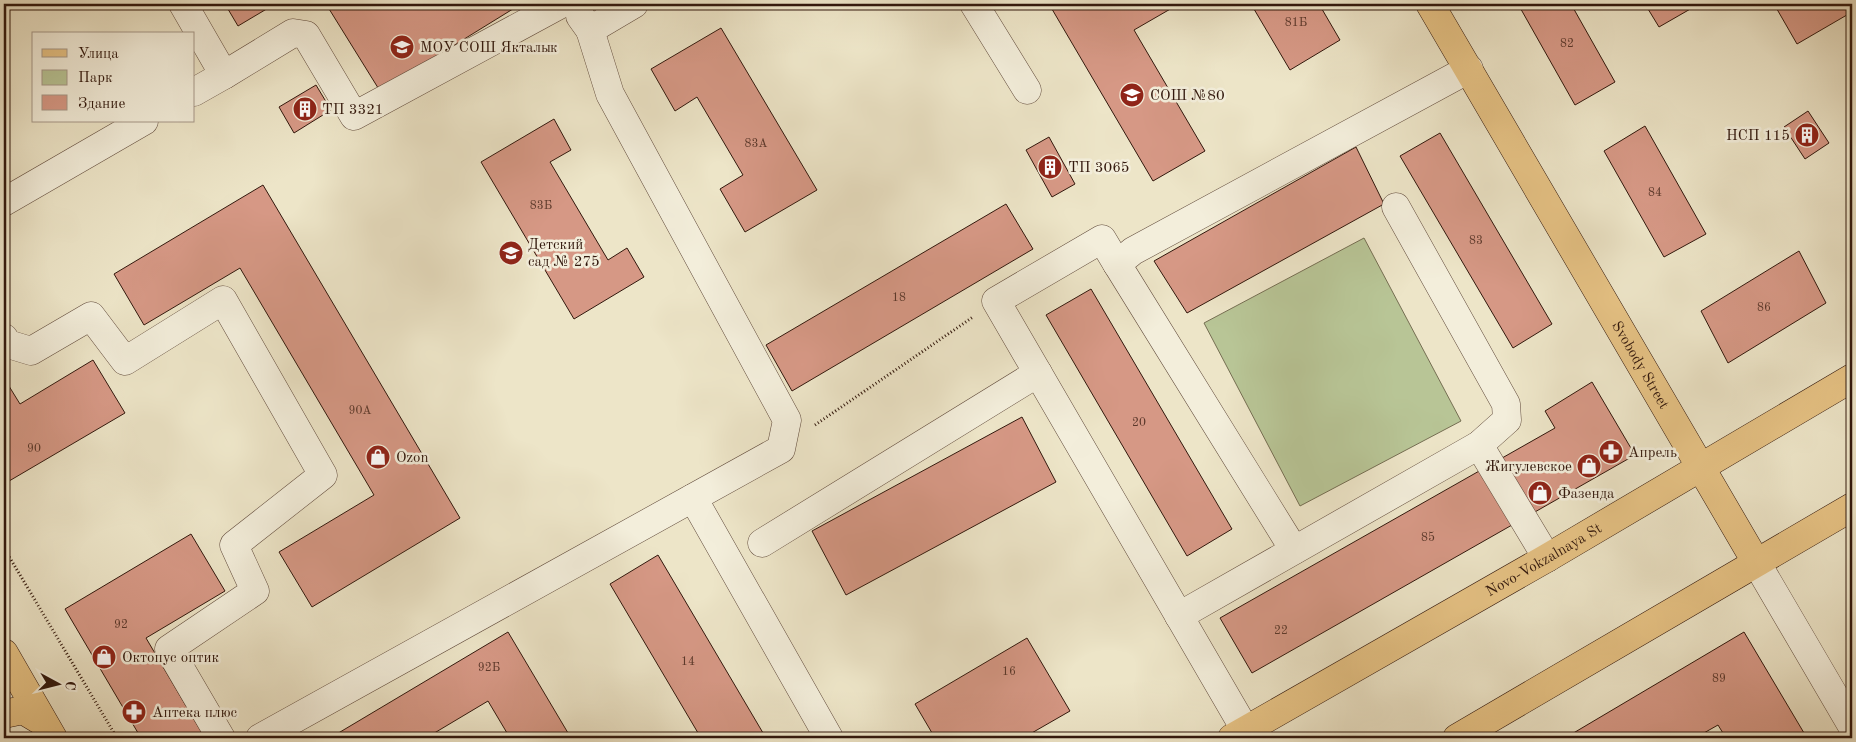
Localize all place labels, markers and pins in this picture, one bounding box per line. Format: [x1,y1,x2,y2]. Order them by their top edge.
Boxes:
school or university icon: МОУ СОШ Якталык [389,34,415,60]
place label: МОУ СОШ Якталык [420,41,558,56]
school or university icon: СОШ №80 [1119,82,1145,108]
place label: СОШ №80 [1150,89,1225,104]
building icon: ТП 3321 [292,96,318,122]
place label: ТП 3321 [322,103,384,118]
building icon: НСП 115 [1794,122,1820,148]
place label: НСП 115 [1726,129,1790,144]
building icon: ТП 3065 [1037,154,1063,180]
place label: ТП 3065 [1068,161,1130,176]
place label: Детский сад № 275 [528,238,600,270]
school or university icon: Детский сад № 275 [498,240,524,266]
pharmacy icon: Апрель [1598,439,1624,465]
shop icon: Ozon [365,444,391,470]
place label: Апрель [1628,446,1677,461]
place label: Ozon [396,451,429,466]
shop icon: Жигулевское [1576,453,1602,479]
place label: Жигулевское [1485,460,1572,475]
shop icon: Фазенда [1527,480,1553,506]
place label: Фазенда [1558,487,1615,502]
shop icon: Октопус оптик [91,644,117,670]
place label: Октопус оптик [122,651,220,666]
pharmacy icon: Аптека плюс [121,699,147,725]
place label: Аптека плюс [152,706,238,721]

